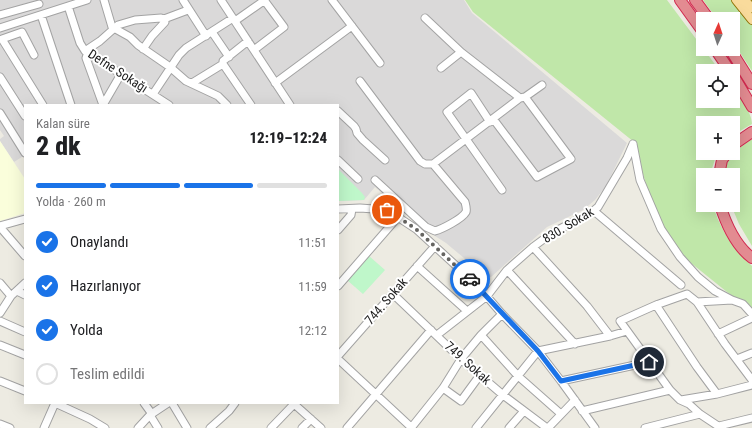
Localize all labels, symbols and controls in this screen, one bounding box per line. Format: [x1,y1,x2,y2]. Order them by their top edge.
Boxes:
north arrow [696,12,740,56]
map controls [696,12,740,212]
street label: Defne Sokağı [85,46,151,96]
button: locate [696,64,740,108]
text: Kalan süre [36,116,90,131]
button: + [696,116,740,160]
text: 12:19–12:24 [249,129,327,147]
text: 2 dk [36,131,81,161]
button: − [696,168,740,212]
pin [370,193,404,227]
text: Yolda · 260 m [36,194,106,209]
icon: bag [376,199,398,221]
street label: 830. Sokak [540,204,596,246]
icon: check [36,231,58,253]
text: Onaylandı [70,233,128,251]
text: 11:51 [298,235,327,250]
courier [450,259,490,299]
icon: car [459,268,481,290]
icon: check [36,275,58,297]
street label: 744. Sokak [362,275,410,327]
text: Hazırlanıyor [70,277,141,295]
text: 11:59 [298,279,327,294]
icon: check [36,319,58,341]
text: Yolda [70,321,103,339]
text: 12:12 [298,323,327,338]
street label: 749. Sokak [442,338,494,388]
pin [632,345,666,379]
icon: home [638,351,660,373]
text: Teslim edildi [70,365,145,383]

